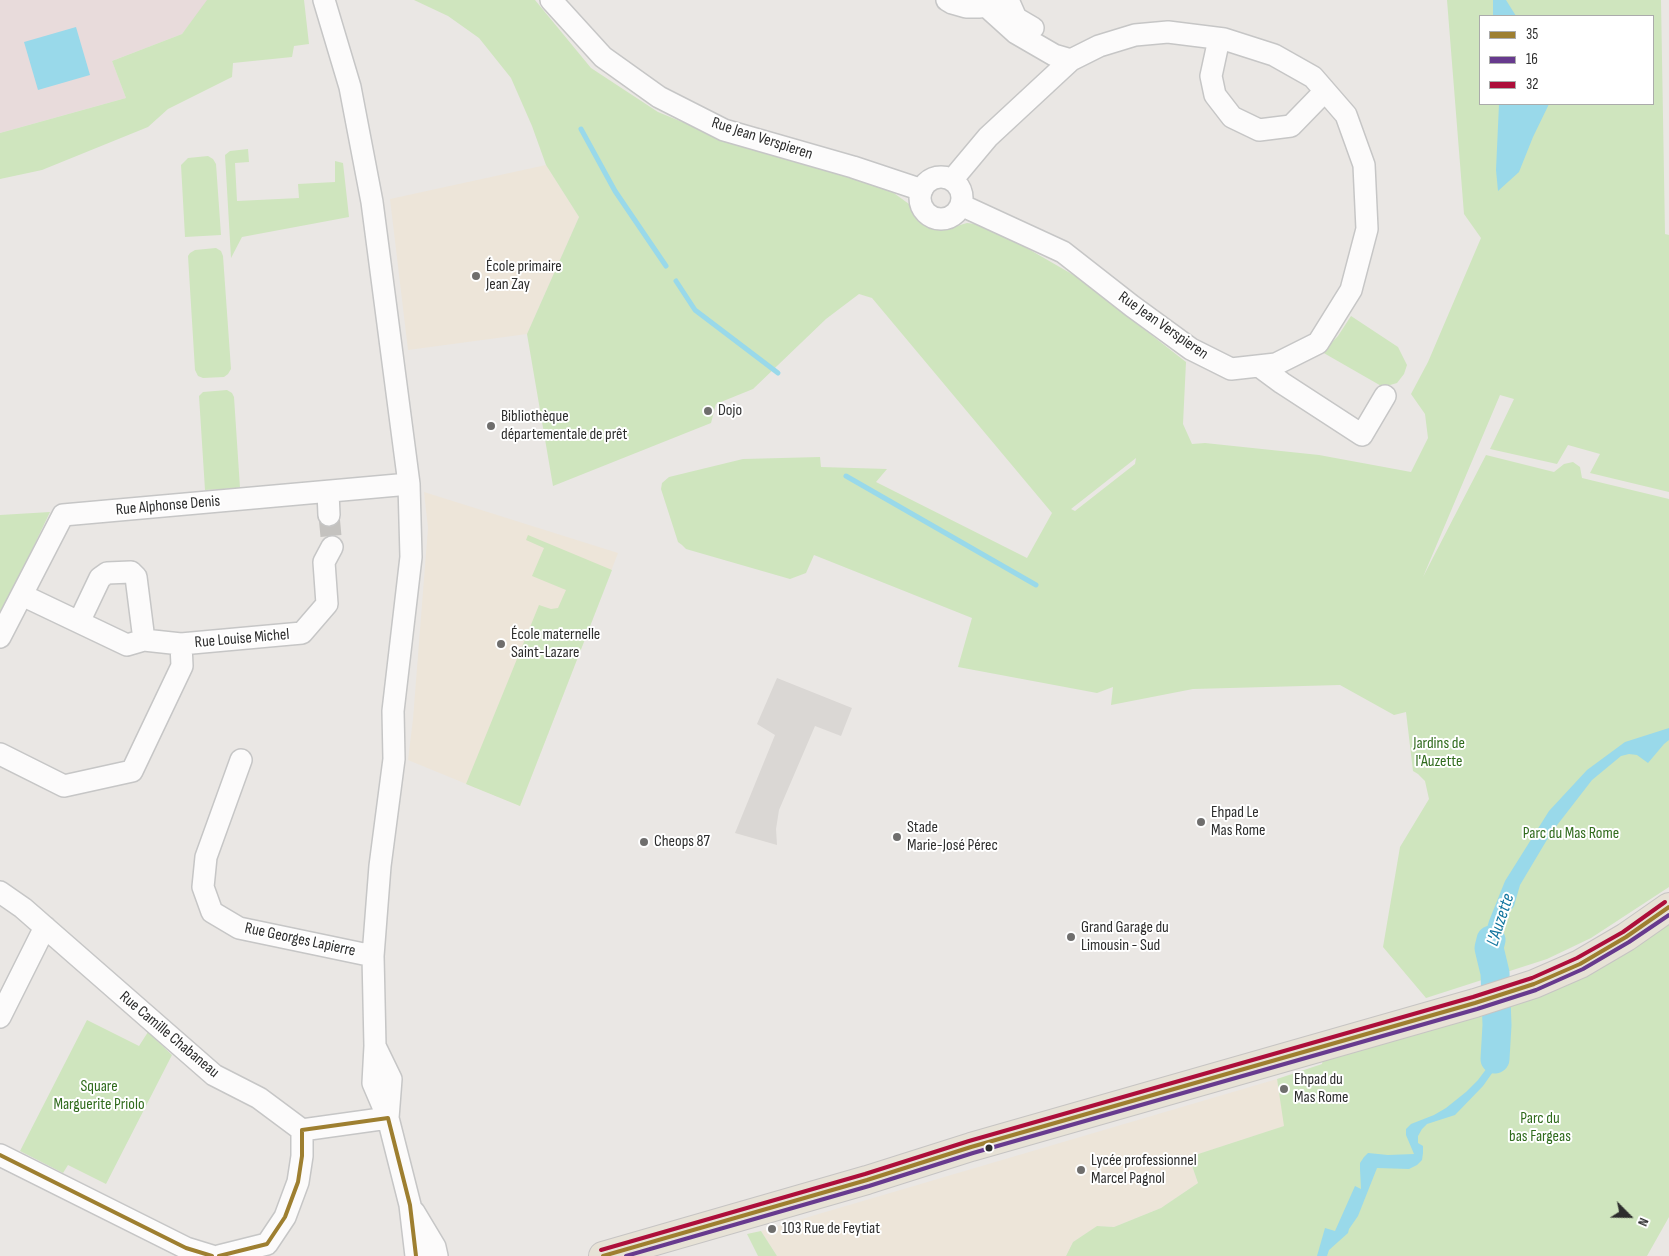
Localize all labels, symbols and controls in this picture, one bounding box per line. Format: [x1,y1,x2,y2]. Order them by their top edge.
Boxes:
legend [1479,15,1654,105]
text: 35 [1526,25,1538,44]
text: 16 [1526,50,1538,69]
text: 32 [1526,75,1538,94]
street label: Rue Jean Verspieren [709,114,815,164]
place label: École primaire Jean Zay [486,257,562,295]
marker: École primaire Jean Zay [470,270,482,282]
street label: Rue Jean Verspieren [1114,288,1212,364]
place label: Dojo [718,401,742,421]
marker: Dojo [702,405,714,417]
place label: Bibliothèque départementale de prêt [501,407,627,445]
marker: Bibliothèque départementale de prêt [485,420,497,432]
street label: Rue Alphonse Denis [115,492,221,520]
street label: Rue Louise Michel [194,625,290,653]
place label: École maternelle Saint-Lazare [511,625,600,663]
marker: École maternelle Saint-Lazare [495,638,507,650]
park label: Jardins de l'Auzette [1413,734,1465,772]
place label: Ehpad Le Mas Rome [1211,803,1265,841]
marker: Ehpad Le Mas Rome [1195,816,1207,828]
place label: Stade Marie-José Pérec [907,818,998,856]
park label: Parc du Mas Rome [1523,824,1619,844]
marker: Stade Marie-José Pérec [891,831,903,843]
place label: Cheops 87 [654,832,710,852]
marker: Cheops 87 [638,836,650,848]
water label: L'Auzette [1482,891,1520,949]
place label: Grand Garage du Limousin - Sud [1081,918,1169,956]
street label: Rue Georges Lapierre [243,919,357,961]
marker: Grand Garage du Limousin - Sud [1065,931,1077,943]
street label: Rue Camille Chabaneau [115,988,223,1082]
place label: Ehpad du Mas Rome [1294,1070,1348,1108]
park label: Square Marguerite Priolo [53,1077,145,1115]
marker: Ehpad du Mas Rome [1278,1083,1290,1095]
park label: Parc du bas Fargeas [1509,1109,1571,1147]
unlabelled marker [984,1143,994,1153]
place label: Lycée professionnel Marcel Pagnol [1091,1151,1197,1189]
marker: Lycée professionnel Marcel Pagnol [1075,1164,1087,1176]
north arrow [1604,1191,1654,1241]
text: N [1634,1215,1653,1229]
place label: 103 Rue de Feytiat [782,1219,880,1239]
marker: 103 Rue de Feytiat [766,1223,778,1235]

